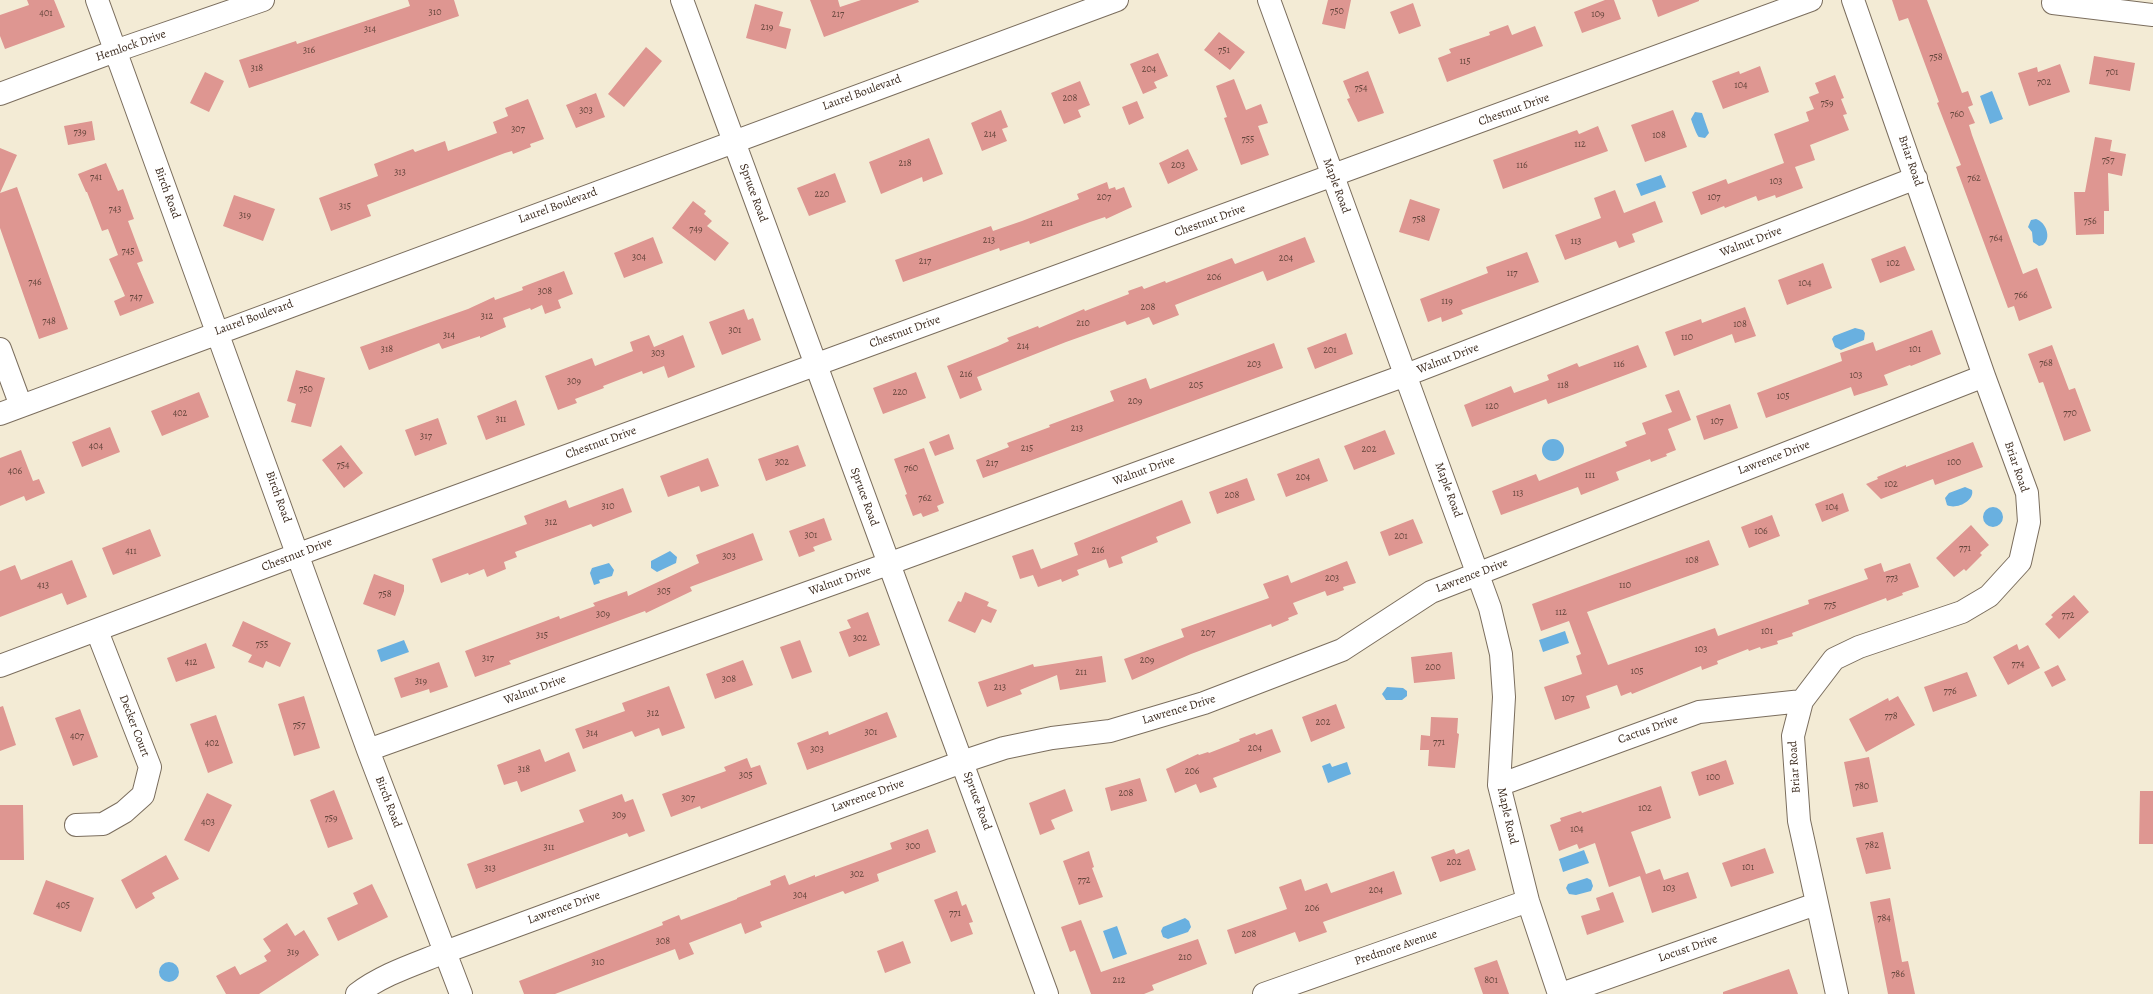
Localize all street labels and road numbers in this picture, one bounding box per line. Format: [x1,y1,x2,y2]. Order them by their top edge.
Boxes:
street label: Hemlock Drive [94,27,168,65]
street label: Laurel Boulevard [821,72,903,114]
street label: Chestnut Drive [1477,91,1551,129]
street label: Briar Road [1895,134,1925,188]
street label: Maple Road [1319,156,1353,216]
street label: Spruce Road [736,162,770,224]
street label: Birch Road [151,165,183,221]
street label: Laurel Boulevard [517,185,599,227]
street label: Chestnut Drive [1173,202,1247,240]
street label: Walnut Drive [1718,224,1784,260]
street label: Laurel Boulevard [213,297,295,339]
street label: Chestnut Drive [868,313,942,351]
street label: Walnut Drive [1415,341,1481,377]
street label: Chestnut Drive [564,424,638,462]
street label: Lawrence Drive [1736,438,1812,478]
street label: Briar Road [2001,440,2031,494]
street label: Walnut Drive [1111,453,1177,489]
street label: Maple Road [1431,460,1465,520]
street label: Spruce Road [847,466,881,528]
street label: Birch Road [262,469,294,525]
street label: Chestnut Drive [260,535,334,575]
street label: Lawrence Drive [1434,556,1510,596]
street label: Walnut Drive [807,563,873,599]
street label: Walnut Drive [502,672,568,708]
street label: Lawrence Drive [1141,692,1217,728]
street label: Decker Court [116,693,152,759]
street label: Cactus Drive [1616,712,1680,748]
street label: Briar Road [1786,740,1804,794]
street label: Spruce Road [960,770,994,832]
street label: Birch Road [372,774,404,830]
street label: Lawrence Drive [830,776,906,816]
street label: Maple Road [1494,786,1520,846]
street label: Lawrence Drive [526,888,602,928]
street label: Predmore Avenue [1353,927,1439,969]
street label: Locust Drive [1656,932,1720,966]

